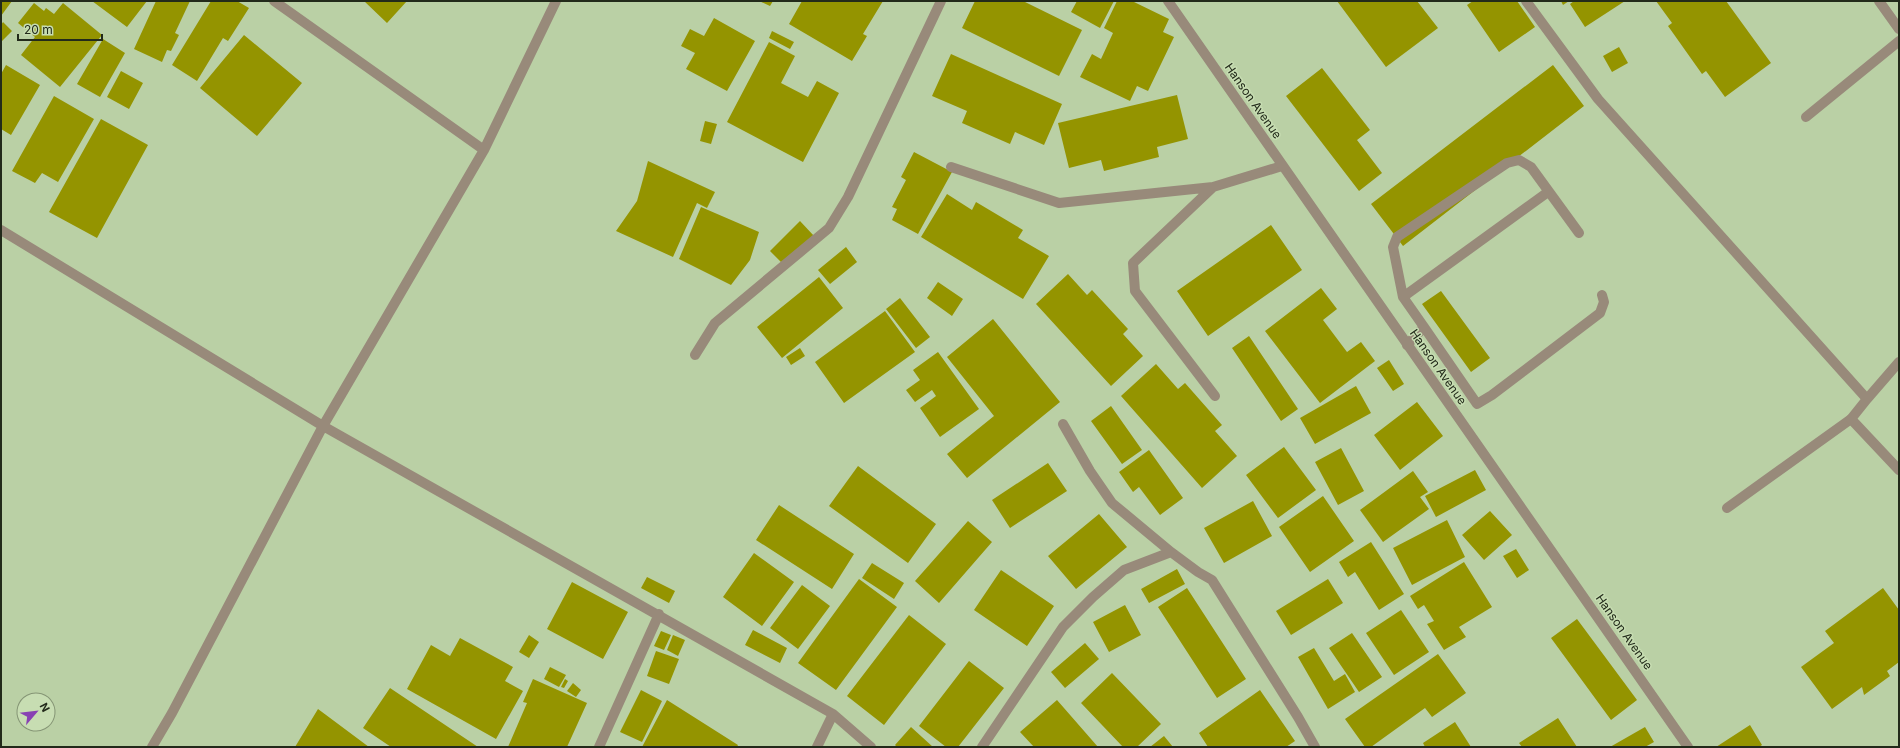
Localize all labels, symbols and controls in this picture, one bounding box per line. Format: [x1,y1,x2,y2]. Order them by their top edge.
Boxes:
scale bar [18,16,102,42]
text: 20 m [24,22,53,37]
street label: Hanson Avenue [1222,60,1285,141]
street label: Hanson Avenue [1407,326,1470,407]
street label: Hanson Avenue [1593,591,1656,672]
north arrow [16,692,56,732]
text: N [37,700,53,714]

